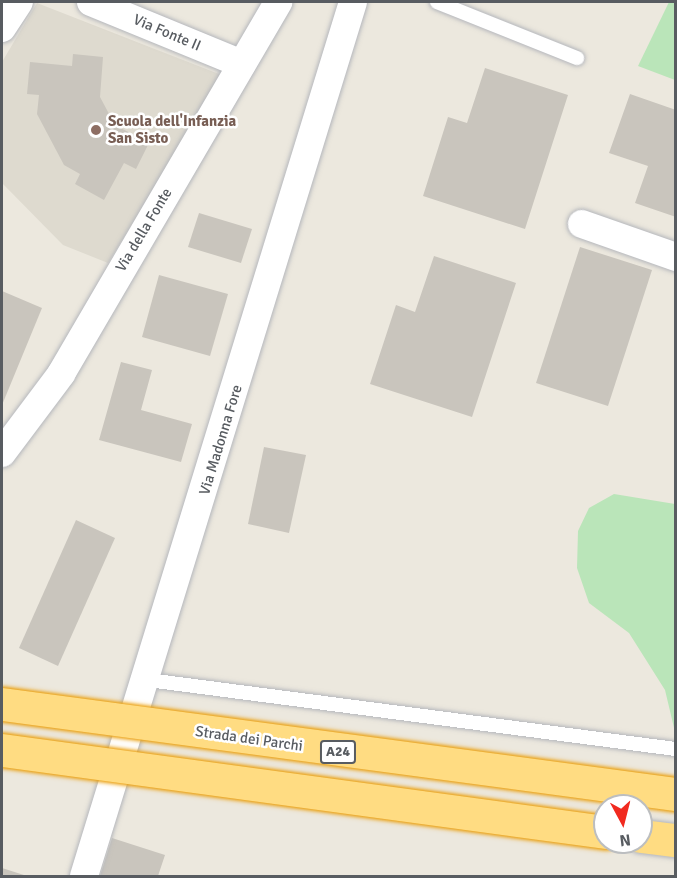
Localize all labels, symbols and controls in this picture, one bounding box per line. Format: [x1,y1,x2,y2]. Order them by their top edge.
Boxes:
street label: Via Fonte II [130,11,204,55]
place label: Scuola dell'Infanzia San Sisto [108,112,236,147]
marker: Scuola dell'Infanzia San Sisto [89,123,103,137]
street label: Via della Fonte [112,185,176,275]
street label: Via Madonna Fore [196,383,246,497]
street label: Strada dei Parchi [194,723,304,755]
road number: A24 [318,741,358,763]
north arrow [593,794,653,854]
text: N [618,829,632,850]

